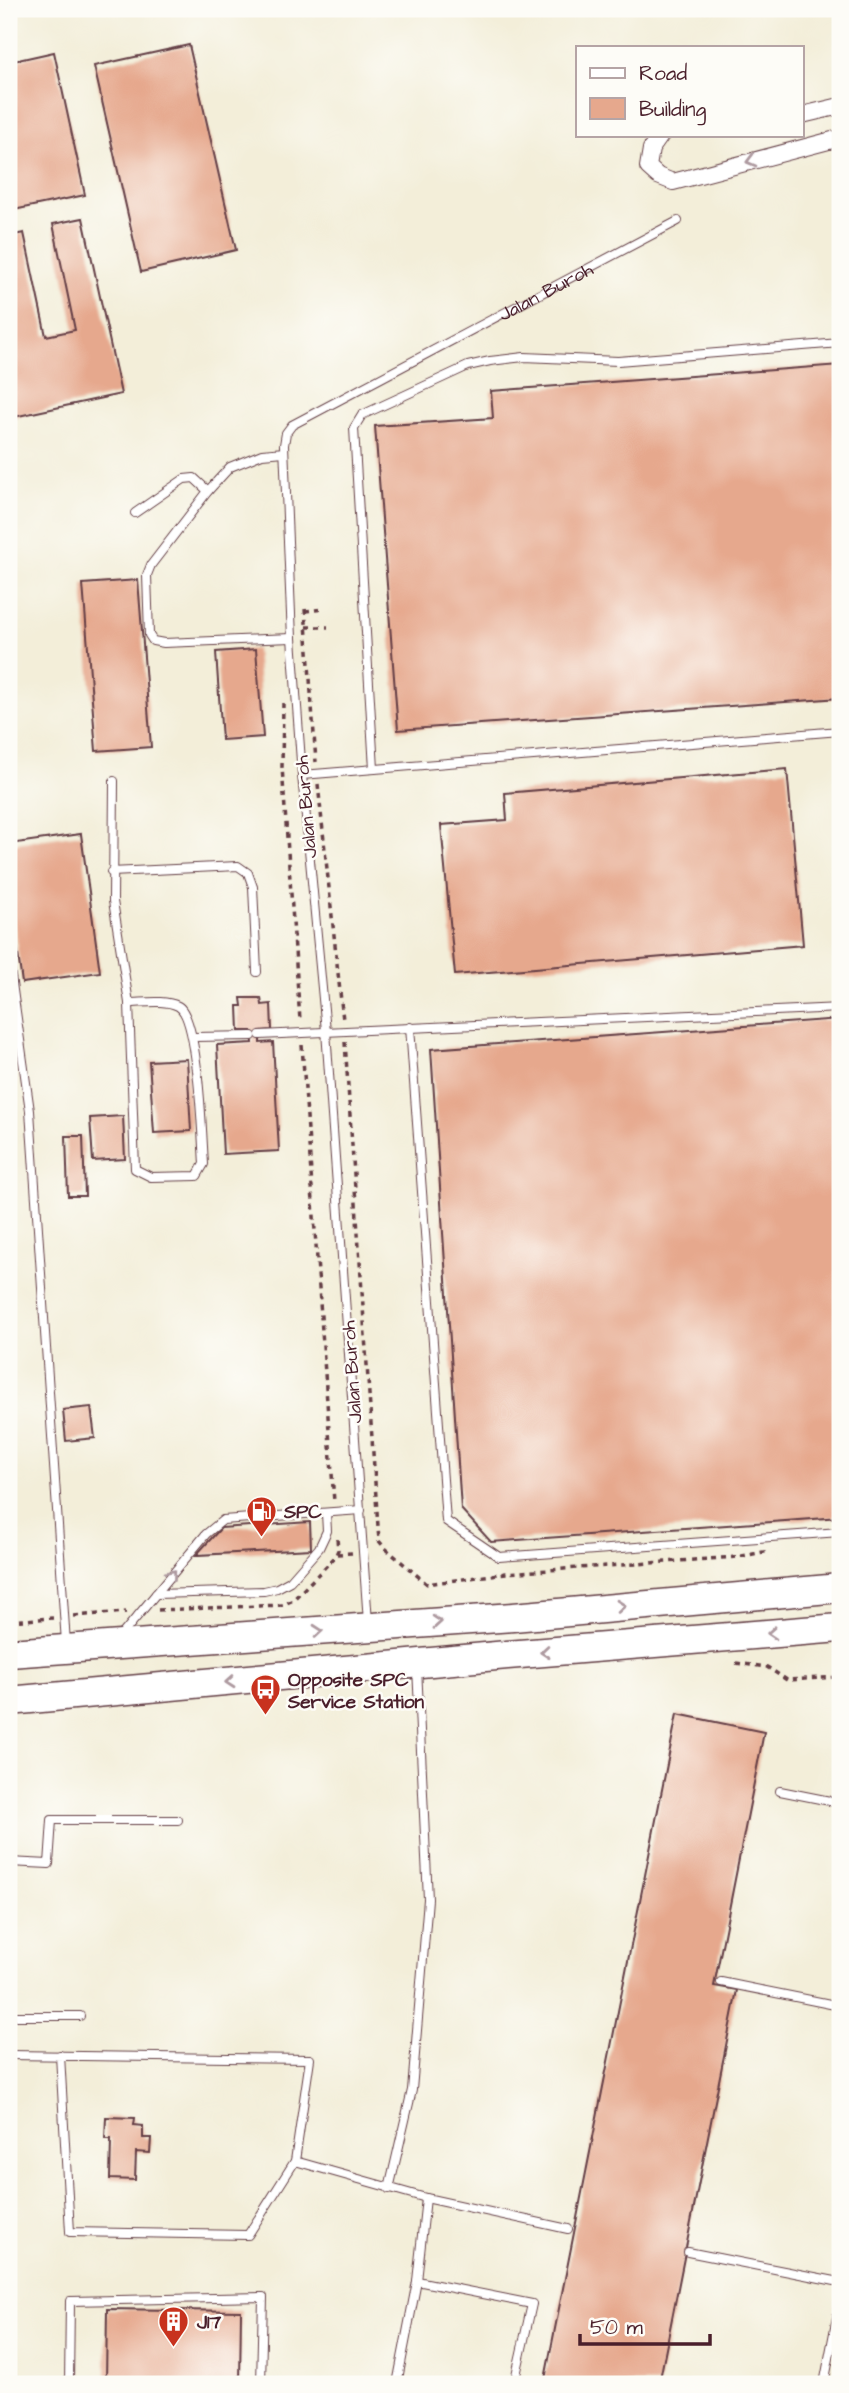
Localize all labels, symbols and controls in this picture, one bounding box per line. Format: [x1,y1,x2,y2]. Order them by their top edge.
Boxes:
legend [576,46,804,136]
text: Road [639,59,687,88]
text: Building [639,95,707,126]
one-way arrow [745,153,757,167]
street label: Jalan Buroh [494,256,599,328]
street label: Jalan Buroh [288,754,324,859]
street label: Jalan Buroh [335,1319,370,1424]
fuel station icon: SPC [244,1494,278,1538]
place label: SPC [283,1499,322,1526]
one-way arrow [164,1570,177,1582]
one-way arrow [616,1599,627,1614]
one-way arrow [431,1615,442,1630]
one-way arrow [313,1624,324,1639]
one-way arrow [766,1625,777,1640]
one-way arrow [540,1644,551,1659]
place label: Opposite SPC Service Station [287,1667,424,1716]
bus stop icon: Opposite SPC Service Station [248,1673,282,1717]
one-way arrow [224,1674,235,1689]
scale bar [580,2302,709,2346]
building icon: J17 [157,2304,191,2348]
place label: J17 [196,2309,221,2336]
text: 50 m [590,2313,644,2342]

